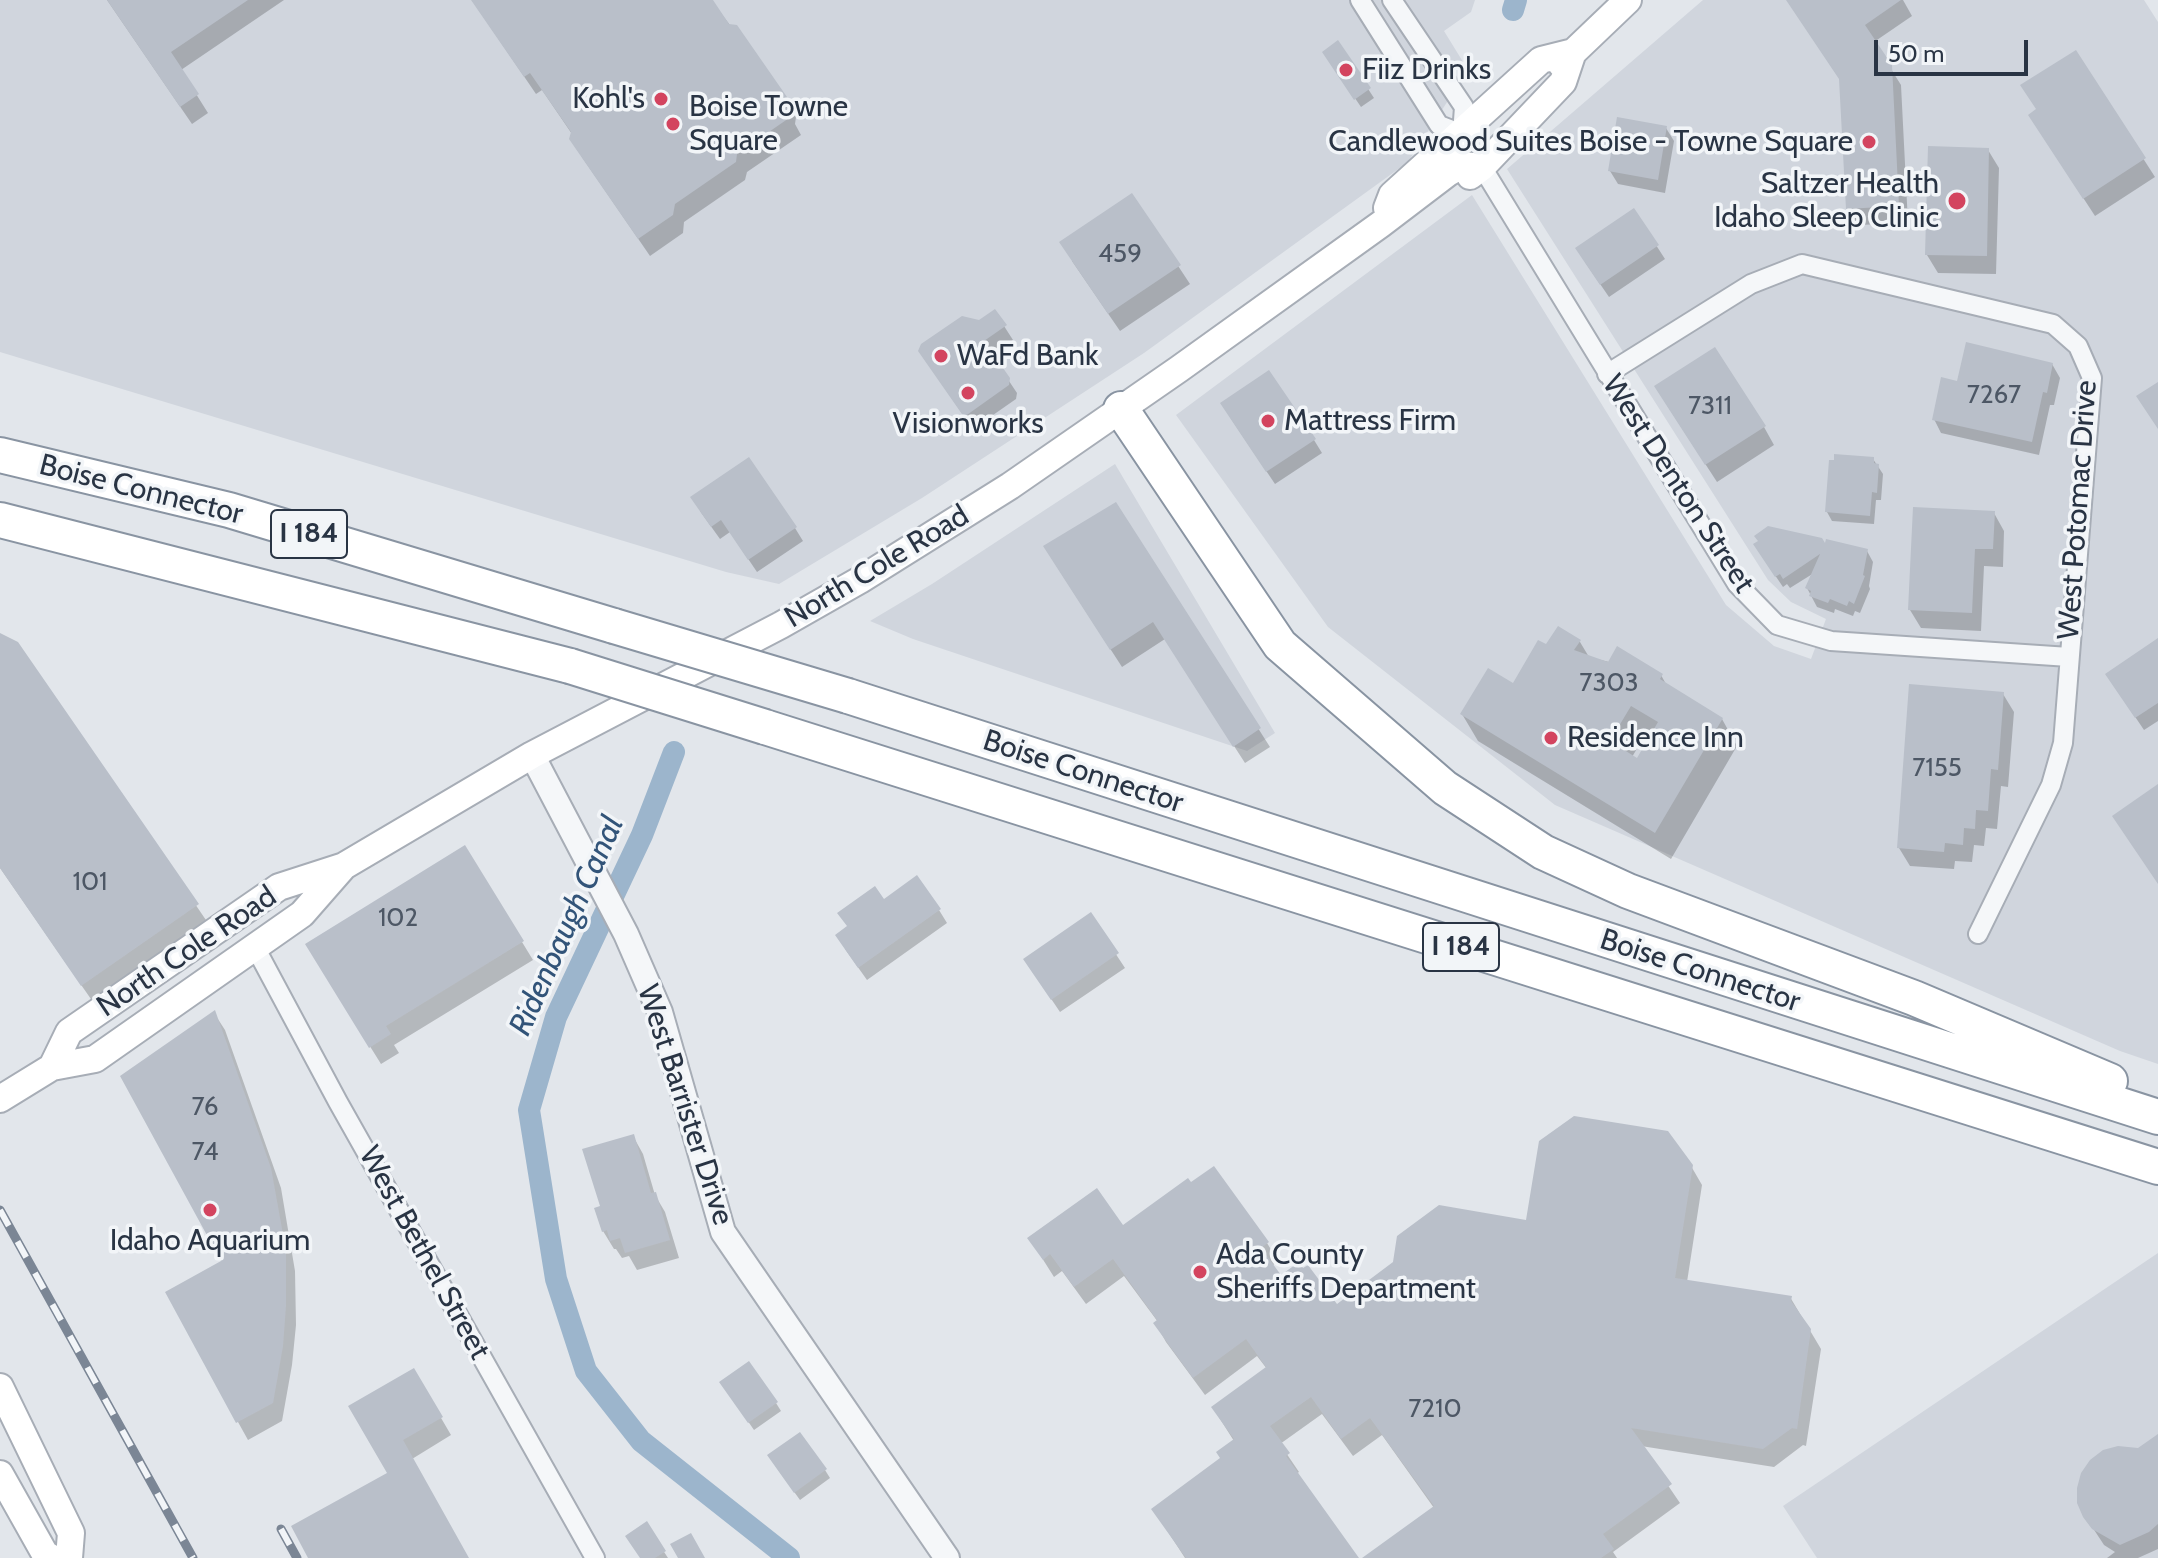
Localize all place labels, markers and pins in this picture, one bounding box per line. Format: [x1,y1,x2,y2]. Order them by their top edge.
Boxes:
place label: Fiiz Drinks [1362,52,1491,88]
marker: Fiiz Drinks [1337,61,1355,79]
place label: Kohl's [572,81,645,117]
place label: Boise Towne Square [689,89,848,160]
marker: Kohl's [652,90,670,108]
marker: Boise Towne Square [664,115,682,133]
place label: Candlewood Suites Boise - Towne Square [1328,124,1853,160]
marker: Candlewood Suites Boise - Towne Square [1860,133,1878,151]
place label: Saltzer Health Idaho Sleep Clinic [1714,166,1939,236]
marker: Saltzer Health Idaho Sleep Clinic [1946,190,1968,212]
place label: WaFd Bank [957,338,1098,374]
marker: WaFd Bank [932,347,950,365]
marker: Visionworks [959,384,977,402]
place label: Mattress Firm [1284,403,1456,439]
place label: Visionworks [892,406,1044,442]
marker: Mattress Firm [1259,412,1277,430]
place label: Residence Inn [1567,720,1744,756]
marker: Residence Inn [1542,729,1560,747]
marker: Idaho Aquarium [201,1201,219,1219]
place label: Idaho Aquarium [110,1223,310,1259]
place label: Ada County Sheriffs Department [1216,1237,1476,1308]
marker: Ada County Sheriffs Department [1191,1263,1209,1281]

